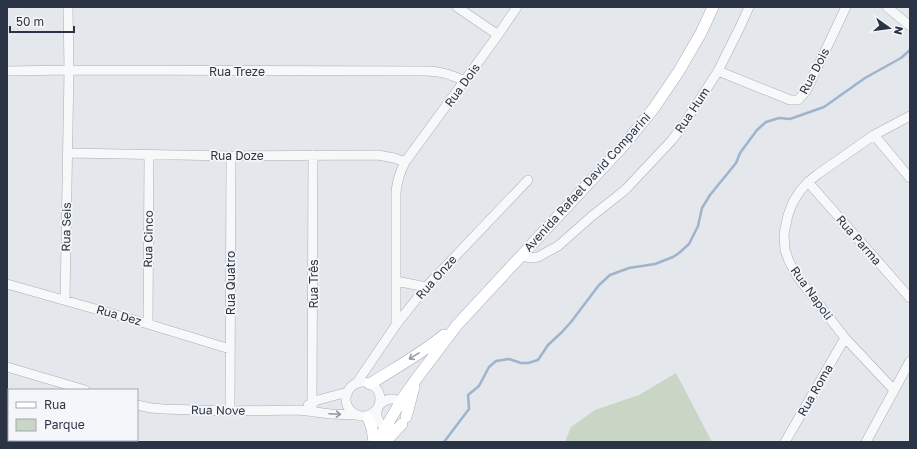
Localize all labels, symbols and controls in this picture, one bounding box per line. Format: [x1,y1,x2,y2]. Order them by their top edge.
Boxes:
scale bar [10,8,74,34]
north arrow [869,8,909,48]
text: 50 m [16,14,44,29]
text: N [892,25,907,36]
street label: Rua Dois [796,45,832,97]
street label: Rua Dois [441,60,483,110]
street label: Rua Treze [209,64,265,79]
street label: Rua Hum [671,84,713,136]
street label: Avenida Rafael David Comparini [521,109,653,255]
street label: Rua Doze [210,148,264,163]
street label: Rua Seis [58,202,74,252]
street label: Rua Cinco [140,210,156,268]
street label: Rua Parma [833,212,885,268]
street label: Rua Quatro [223,251,238,315]
street label: Rua Onze [412,252,460,302]
street label: Rua Três [306,259,321,309]
street label: Rua Napoli [788,263,836,323]
street label: Rua Dez [95,301,143,329]
one-way arrow [409,352,420,361]
street label: Rua Roma [794,361,836,419]
legend [8,389,138,441]
text: Rua [44,397,66,412]
street label: Rua Nove [191,402,245,418]
one-way arrow [328,410,341,418]
text: Parque [44,417,85,432]

